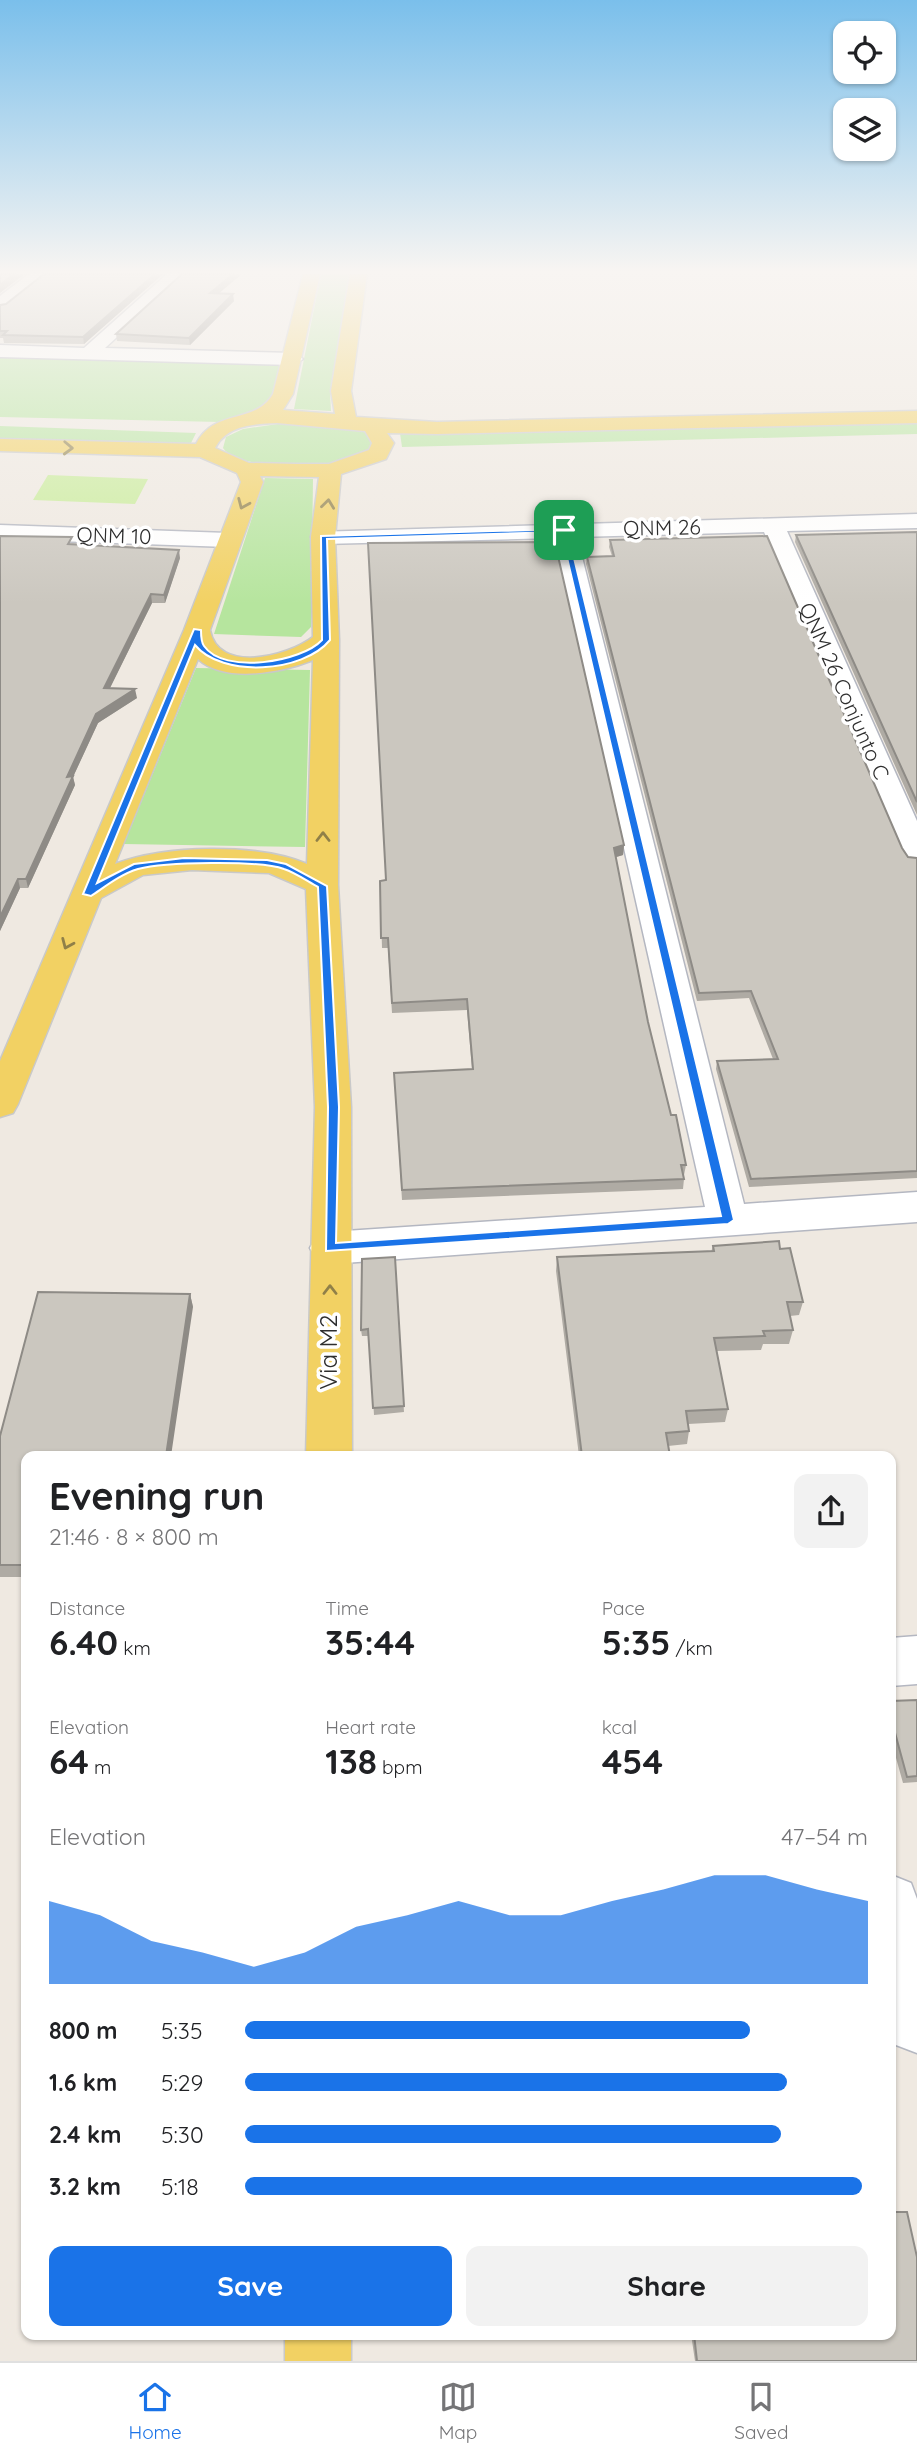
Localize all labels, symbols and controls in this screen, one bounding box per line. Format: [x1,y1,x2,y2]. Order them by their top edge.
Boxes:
map controls [833,21,896,161]
button: locate [833,21,896,84]
button: layers [833,98,896,161]
one-way arrow [63,440,74,456]
one-way arrow [237,497,251,510]
one-way arrow [320,498,335,510]
pin [534,500,594,560]
icon: arrive [545,511,583,549]
street label: QNM 26 [623,513,701,541]
street label: QNM 10 [76,521,152,549]
street label: QNM 26 Conjunto C [794,598,896,783]
one-way arrow [315,831,330,842]
one-way arrow [61,937,75,950]
one-way arrow [322,1284,338,1295]
street label: Via M2 [313,1314,343,1390]
text: Evening run [49,1472,264,1520]
button: share [794,1474,868,1548]
text: 21:46 · 8 × 800 m [49,1522,219,1551]
text: Distance [49,1596,125,1620]
text: Time [325,1596,369,1620]
text: Pace [602,1596,645,1620]
text: 6.40 [49,1620,118,1664]
text: 35:44 [325,1620,415,1664]
text: 5:35 [602,1620,670,1664]
text: km [118,1636,151,1660]
text: /km [670,1636,713,1660]
text: Elevation [49,1715,129,1739]
text: Heart rate [325,1715,416,1739]
text: kcal [602,1715,637,1739]
text: 64 [49,1739,89,1783]
text: 138 [325,1739,377,1783]
text: 454 [602,1739,663,1783]
text: m [89,1755,111,1779]
text: bpm [377,1755,422,1779]
text: Elevation [49,1822,146,1851]
text: 47–54 m [781,1822,868,1851]
text: 800 m [49,2016,118,2045]
text: 5:35 [161,2016,202,2045]
text: 1.6 km [49,2068,117,2097]
text: 5:29 [161,2068,203,2097]
text: 2.4 km [49,2120,121,2149]
text: 5:30 [161,2120,204,2149]
text: 3.2 km [49,2172,121,2201]
text: 5:18 [161,2172,199,2201]
button: Save [49,2246,452,2326]
button: Share [466,2246,868,2326]
tab: Home [128,2378,182,2444]
tab: Map [439,2378,477,2444]
tab: Saved [734,2378,789,2444]

